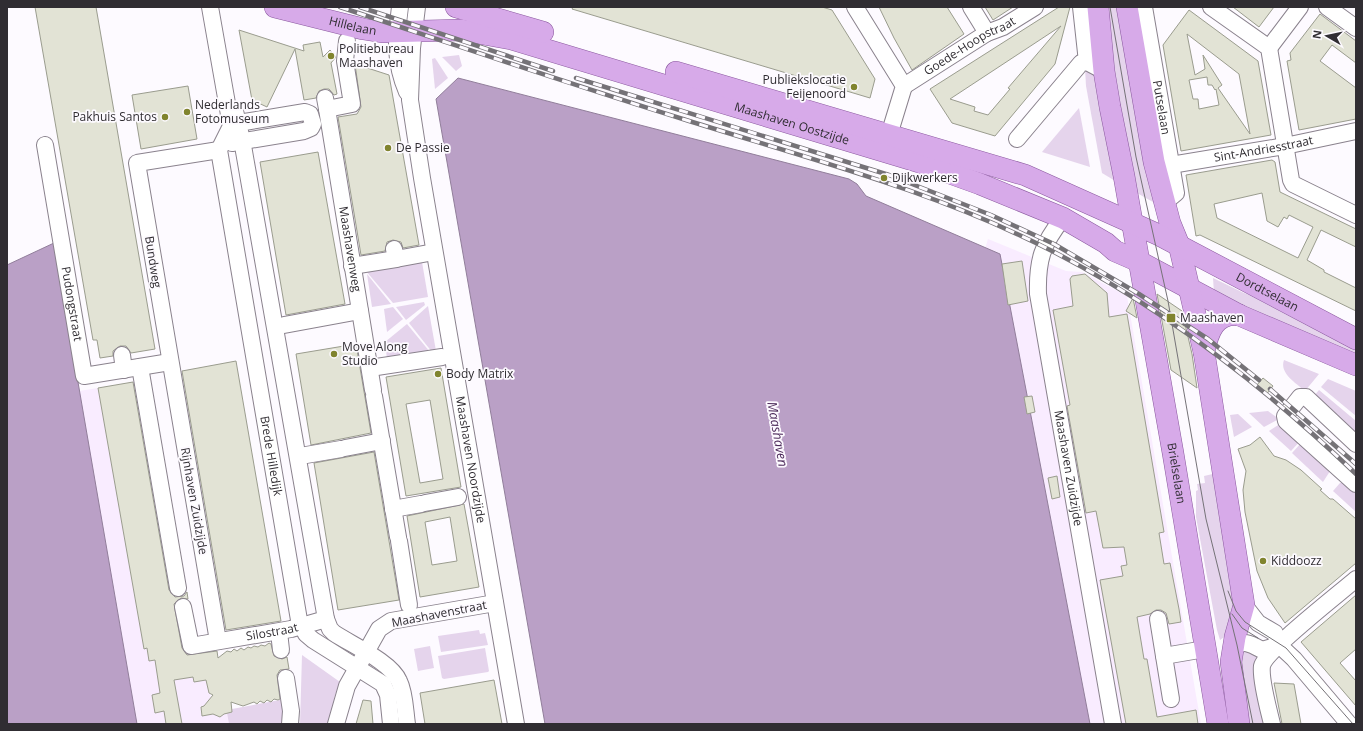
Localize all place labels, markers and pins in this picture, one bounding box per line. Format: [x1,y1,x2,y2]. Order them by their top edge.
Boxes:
place label: Politiebureau Maashaven [339,40,414,71]
marker: Politiebureau Maashaven [326,51,336,61]
place label: Publiekslocatie Feijenoord [763,71,846,102]
marker: Publiekslocatie Feijenoord [849,82,859,92]
place label: Nederlands Fotomuseum [195,96,269,127]
marker: Nederlands Fotomuseum [182,107,192,117]
place label: Pakhuis Santos [72,108,157,125]
marker: Pakhuis Santos [160,112,170,122]
place label: De Passie [396,139,450,156]
marker: De Passie [383,143,393,153]
place label: Dijkwerkers [892,169,958,186]
marker: Dijkwerkers [879,173,889,183]
place label: Maashaven [1180,309,1244,326]
marker: Maashaven [1165,312,1177,324]
place label: Move Along Studio [342,338,408,369]
marker: Move Along Studio [329,349,339,359]
place label: Body Matrix [446,365,514,382]
marker: Body Matrix [433,369,443,379]
place label: Kiddoozz [1271,552,1322,569]
marker: Kiddoozz [1258,556,1268,566]

